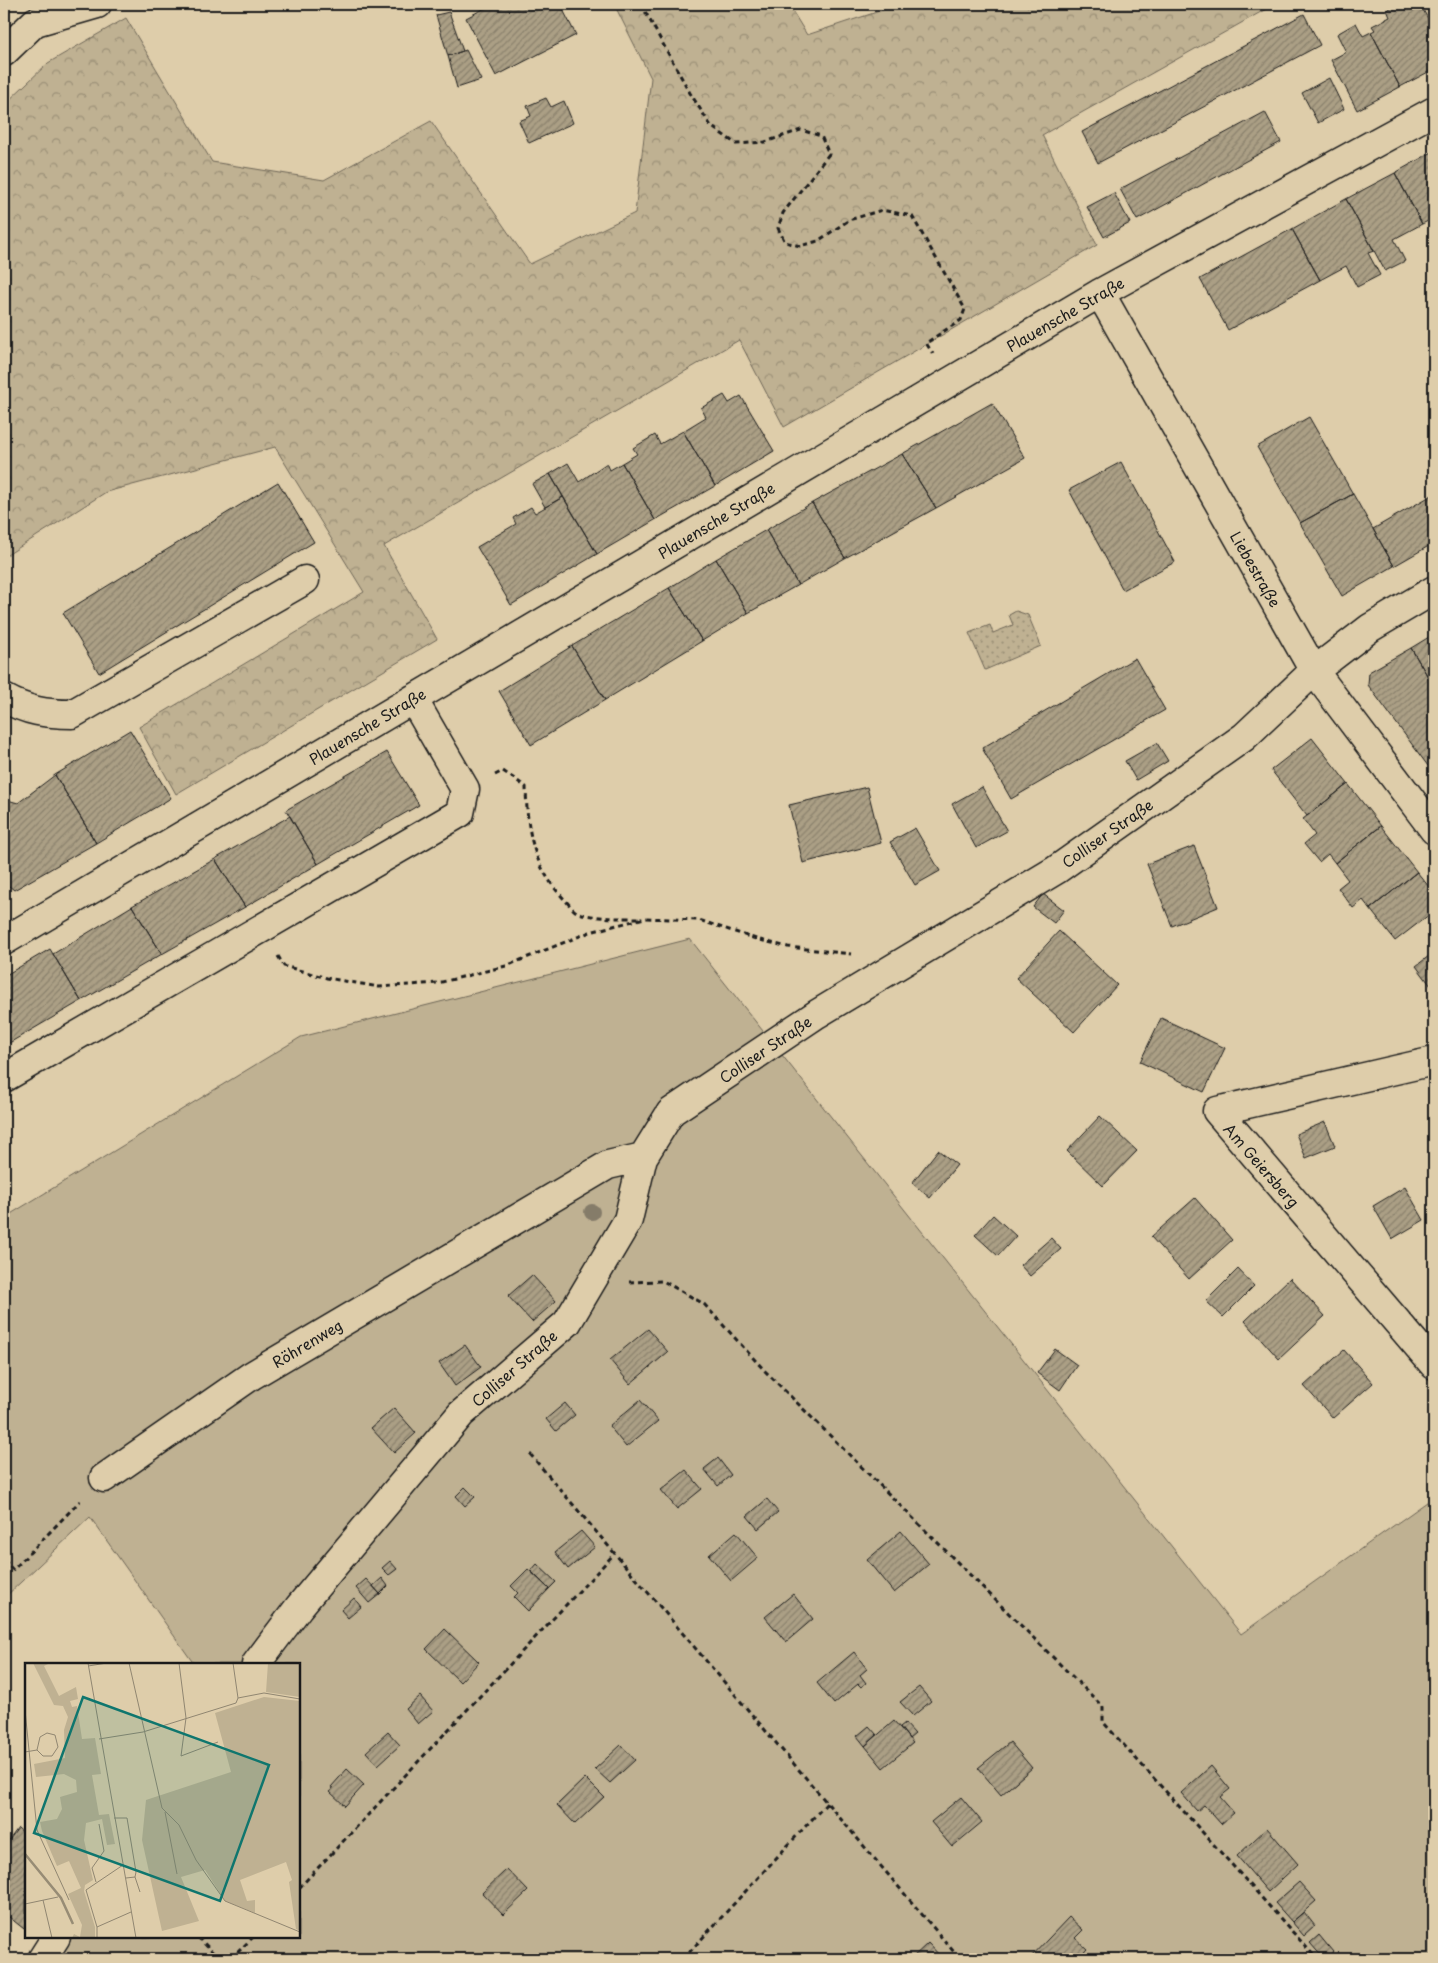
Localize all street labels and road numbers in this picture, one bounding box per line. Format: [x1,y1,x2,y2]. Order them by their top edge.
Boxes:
street label: Plauensche Straße [1002,271,1128,357]
street label: Plauensche Straße [653,476,779,564]
street label: Liebestraße [1225,527,1287,611]
street label: Plauensche Straße [304,682,430,770]
street label: Colliser Straße [1057,793,1157,873]
street label: Colliser Straße [714,1010,816,1088]
street label: Am Geiersberg [1219,1118,1305,1212]
street label: Röhrenweg [267,1313,347,1373]
street label: Colliser Straße [466,1324,562,1412]

